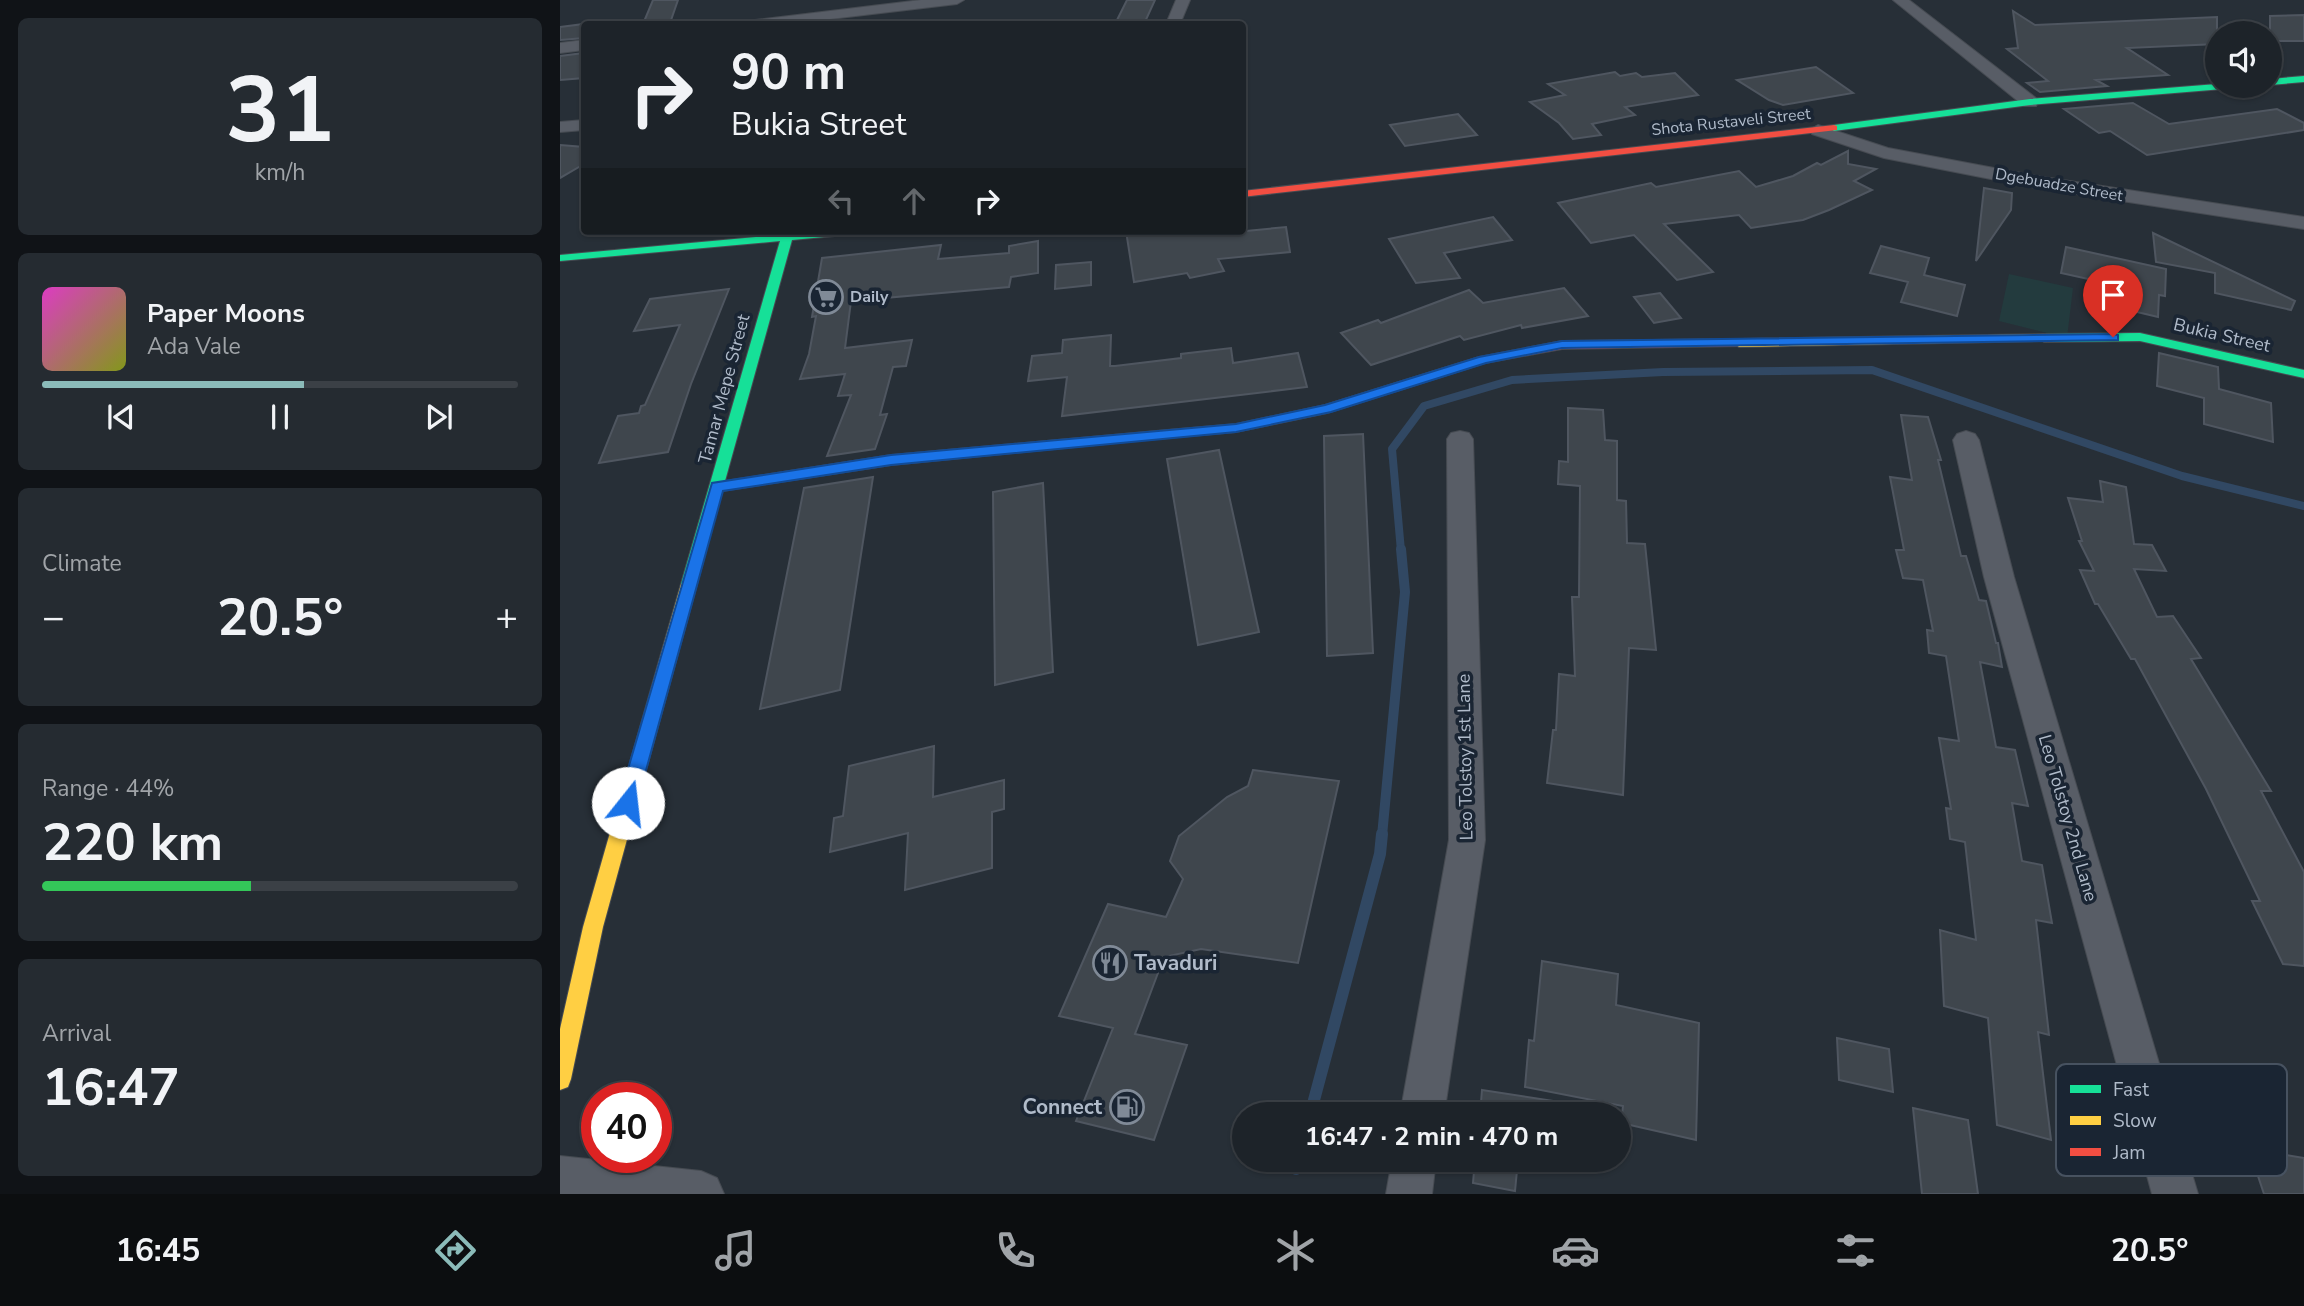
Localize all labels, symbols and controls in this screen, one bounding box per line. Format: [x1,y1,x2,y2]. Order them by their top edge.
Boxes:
map controls [2205,21,2282,98]
button: sound [2205,21,2282,98]
text: 90 m [731,39,846,106]
text: 31 [225,49,335,173]
icon: right [616,49,707,140]
text: Bukia Street [731,103,907,146]
street label: Shota Rustaveli Street [1650,103,1812,141]
text: km/h [255,157,305,188]
street label: Dgebuadze Street [1993,163,2125,207]
icon: left [822,182,860,220]
icon: ahead [895,182,933,220]
icon: right [968,182,1006,220]
pin [2083,265,2143,337]
icon: arrive [2094,276,2132,314]
supermarket icon: Daily [807,278,845,316]
place label: Daily [850,286,889,308]
text: Paper Moons [147,296,305,331]
street label: Tamar Mepe Street [693,311,756,466]
street label: Bukia Street [2171,312,2273,358]
text: Ada Vale [147,331,241,362]
icon: previous [102,398,140,436]
icon: pause [261,398,299,436]
icon: next [420,398,458,436]
text: Climate [42,548,122,579]
text: 20.5° [217,582,343,653]
text: − [42,592,65,643]
text: + [495,592,518,643]
street label: Leo Tolstoy 1st Lane [1452,674,1478,840]
street label: Leo Tolstoy 2nd Lane [2033,732,2103,904]
position arrow [591,766,665,840]
text: Range · 44% [42,773,174,804]
text: 220 km [42,807,223,878]
restaurant icon: Tavaduri [1091,944,1129,982]
place label: Tavaduri [1134,949,1217,977]
text: Arrival [42,1018,111,1049]
text: 16:47 [42,1052,180,1123]
legend [2056,1064,2287,1176]
text: Fast [2113,1077,2149,1103]
speed limit sign: 40 [581,1082,672,1173]
fuel station icon: Connect [1108,1088,1146,1126]
place label: Connect [1022,1093,1103,1121]
text: Slow [2113,1108,2157,1134]
text: 16:47 · 2 min · 470 m [1305,1119,1558,1154]
text: Jam [2112,1140,2146,1166]
icon: directions [431,1226,480,1275]
icon: music [711,1226,760,1275]
icon: phone [991,1226,1040,1275]
icon: climate [1271,1226,1320,1275]
icon: car [1551,1226,1600,1275]
icon: filters [1831,1226,1880,1275]
text: 16:45 [115,1229,200,1272]
text: 20.5° [2111,1229,2188,1272]

